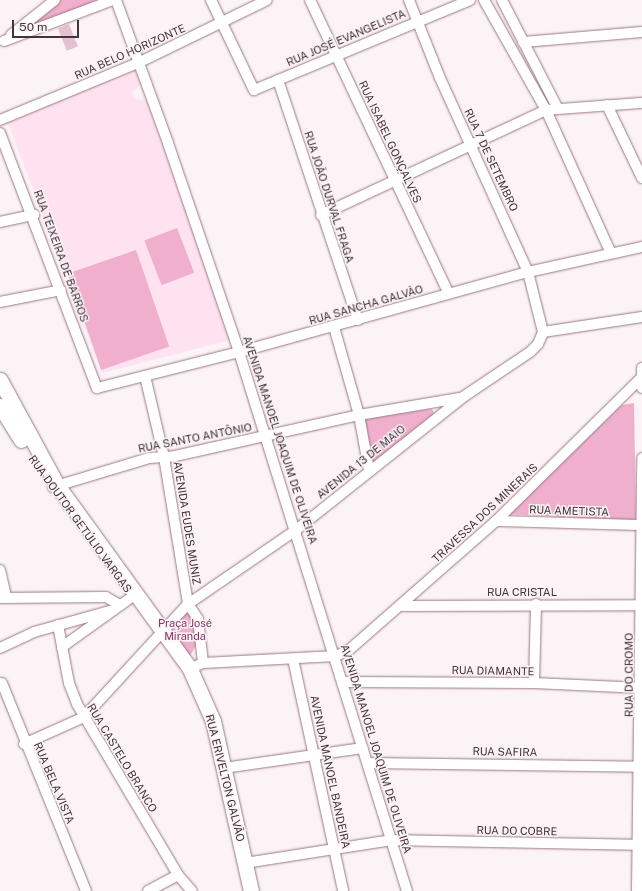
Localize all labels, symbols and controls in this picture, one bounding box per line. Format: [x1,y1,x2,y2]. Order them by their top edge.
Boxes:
street label: RUA JOSÉ EVANGELISTA [284,7,408,69]
scale bar [14,12,81,38]
text: 50 m [19,20,47,34]
street label: RUA BELO HORIZONTE [72,22,188,82]
street label: RUA ISABEL GONÇALVES [356,79,424,205]
street label: RUA 7 DE SETEMBRO [461,107,521,213]
street label: RUA JOÃO DURVAL FRAGA [301,129,357,265]
street label: RUA TEIXEIRA DE BARROS [31,188,91,324]
street label: RUA SANCHA GALVÃO [307,282,425,328]
street label: AVENIDA MANOEL JOAQUIM DE OLIVEIRA [240,334,320,546]
street label: RUA SANTO ANTÔNIO [137,420,253,456]
street label: AVENIDA 13 DE MAIO [314,422,408,502]
street label: RUA DOUTOR GETÚLIO VARGAS [26,453,134,595]
street label: AVENIDA EUDES MUNIZ [171,460,203,586]
street label: TRAVESSA DOS MINERAIS [429,461,541,565]
street label: RUA AMETISTA [529,503,609,519]
street label: RUA CRISTAL [487,585,557,599]
park label: Praça José Miranda [158,617,212,643]
street label: RUA DO CROMO [622,633,636,717]
street label: AVENIDA MANOEL JOAQUIM DE OLIVEIRA [338,643,414,855]
street label: RUA DIAMANTE [451,664,535,678]
street label: AVENIDA MANOEL BANDEIRA [307,694,353,850]
street label: RUA CASTELO BRANCO [84,701,160,815]
street label: RUA ERIVELTON GALVÃO [203,713,247,843]
street label: RUA BELA VISTA [31,740,77,826]
street label: RUA SAFIRA [472,745,538,759]
street label: RUA DO COBRE [477,824,557,838]

